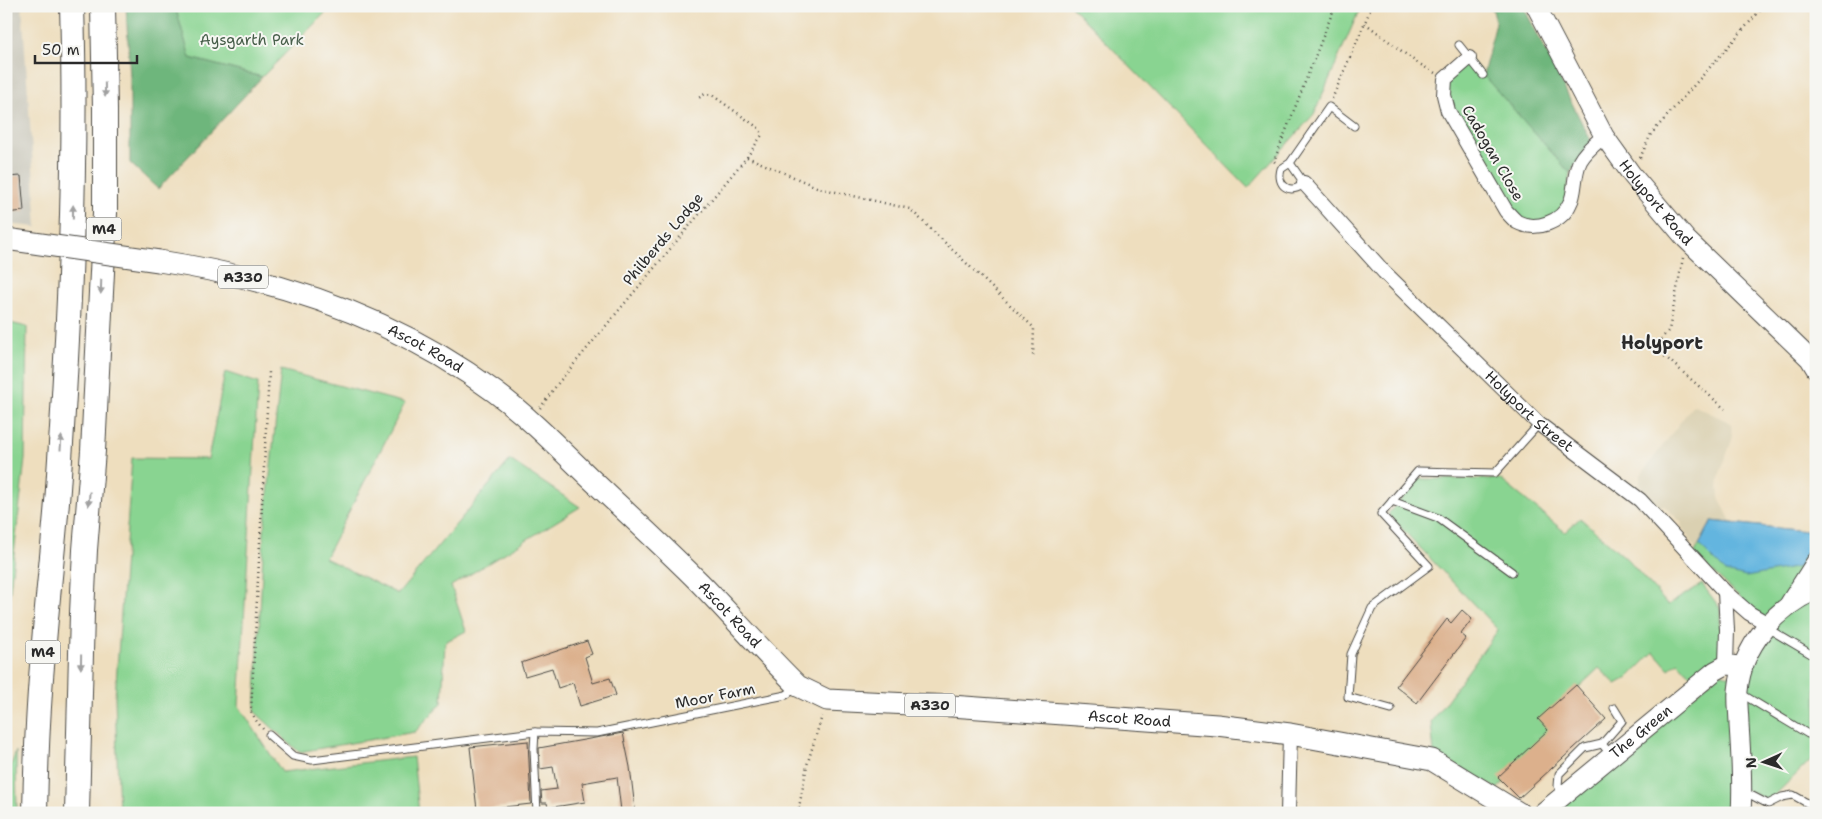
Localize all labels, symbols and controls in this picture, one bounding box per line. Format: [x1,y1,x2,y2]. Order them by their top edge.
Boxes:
park label: Aysgarth Park [200,30,304,50]
scale bar [35,32,138,64]
text: 50 m [42,40,80,60]
one-way arrow [101,82,109,98]
street label: Cadogan Close [1457,101,1529,205]
street label: Holyport Road [1614,156,1697,250]
street label: Philberds Lodge [618,188,708,290]
one-way arrow [69,204,77,220]
road number: M4 [86,218,122,240]
road number: A330 [218,266,268,288]
one-way arrow [97,280,105,296]
street label: Ascot Road [384,319,468,378]
district label: Holyport [1621,331,1703,355]
street label: Holyport Street [1481,366,1577,456]
one-way arrow [57,435,65,451]
one-way arrow [85,492,93,508]
street label: Ascot Road [694,577,766,652]
road number: M4 [26,640,60,664]
one-way arrow [76,654,84,670]
street label: Moor Farm [673,678,757,714]
road number: A330 [905,694,955,716]
street label: The Green [1606,700,1676,763]
street label: Ascot Road [1087,706,1172,732]
north arrow [1740,736,1790,786]
text: N [1742,757,1760,769]

